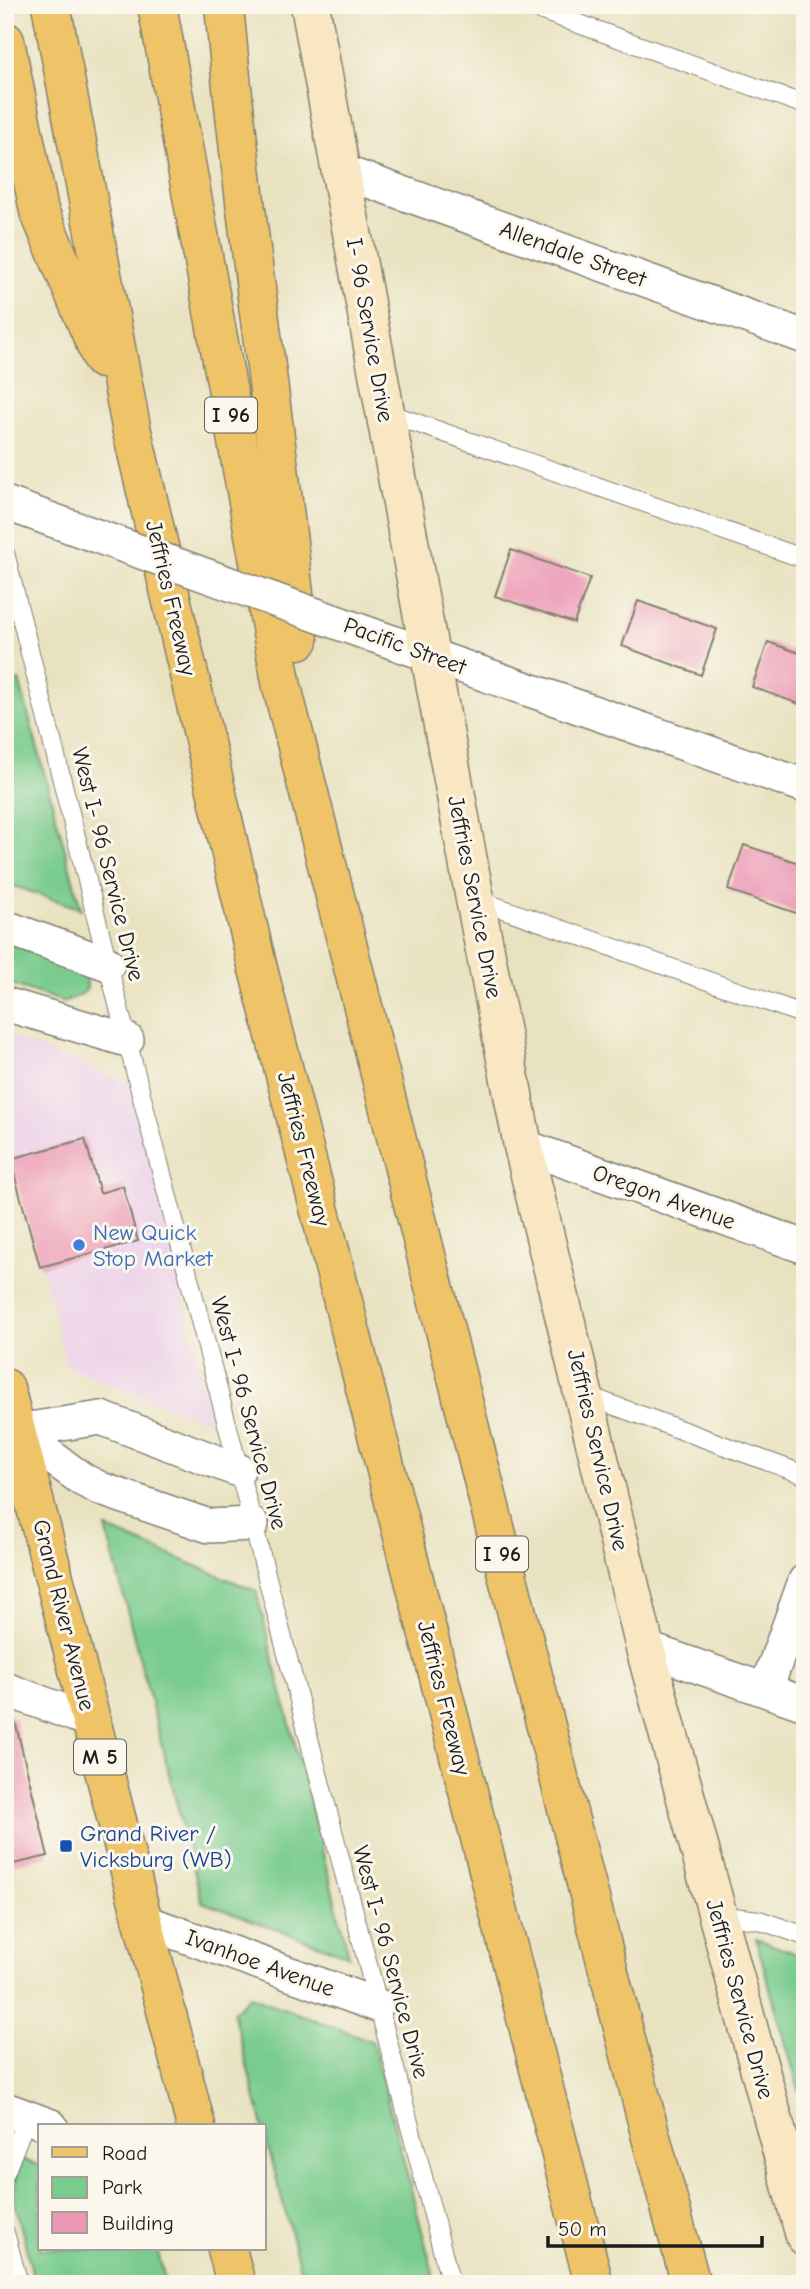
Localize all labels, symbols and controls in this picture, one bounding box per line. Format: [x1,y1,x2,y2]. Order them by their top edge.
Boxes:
street label: Allendale Street [496,215,651,293]
street label: I- 96 Service Drive [341,236,399,424]
road number: I 96 [205,398,257,432]
street label: Jeffries Freeway [140,518,202,679]
street label: Pacific Street [340,611,471,681]
street label: West I- 96 Service Drive [66,744,150,984]
street label: Jeffries Service Drive [442,793,508,1001]
street label: Jeffries Freeway [272,1069,336,1230]
street label: Oregon Avenue [589,1159,739,1235]
place label: New Quick Stop Market [93,1219,214,1272]
marker: New Quick Stop Market [71,1237,87,1253]
street label: West I- 96 Service Drive [205,1294,293,1532]
street label: Jeffries Service Drive [562,1347,634,1553]
street label: Grand River Avenue [27,1517,101,1713]
road number: I 96 [476,1536,528,1572]
street label: Jeffries Freeway [412,1618,476,1779]
road number: M 5 [74,1740,126,1774]
place label: Grand River / Vicksburg (WB) [80,1820,232,1873]
marker: Grand River / Vicksburg (WB) [58,1838,74,1854]
street label: West I- 96 Service Drive [347,1843,435,2081]
street label: Jeffries Service Drive [700,1896,780,2102]
street label: Ivanhoe Avenue [182,1924,338,2002]
legend [38,2124,266,2250]
text: Road [102,2141,147,2165]
text: Park [102,2175,142,2199]
scale bar [548,2205,761,2249]
text: Building [102,2211,174,2235]
text: 50 m [558,2217,607,2241]

